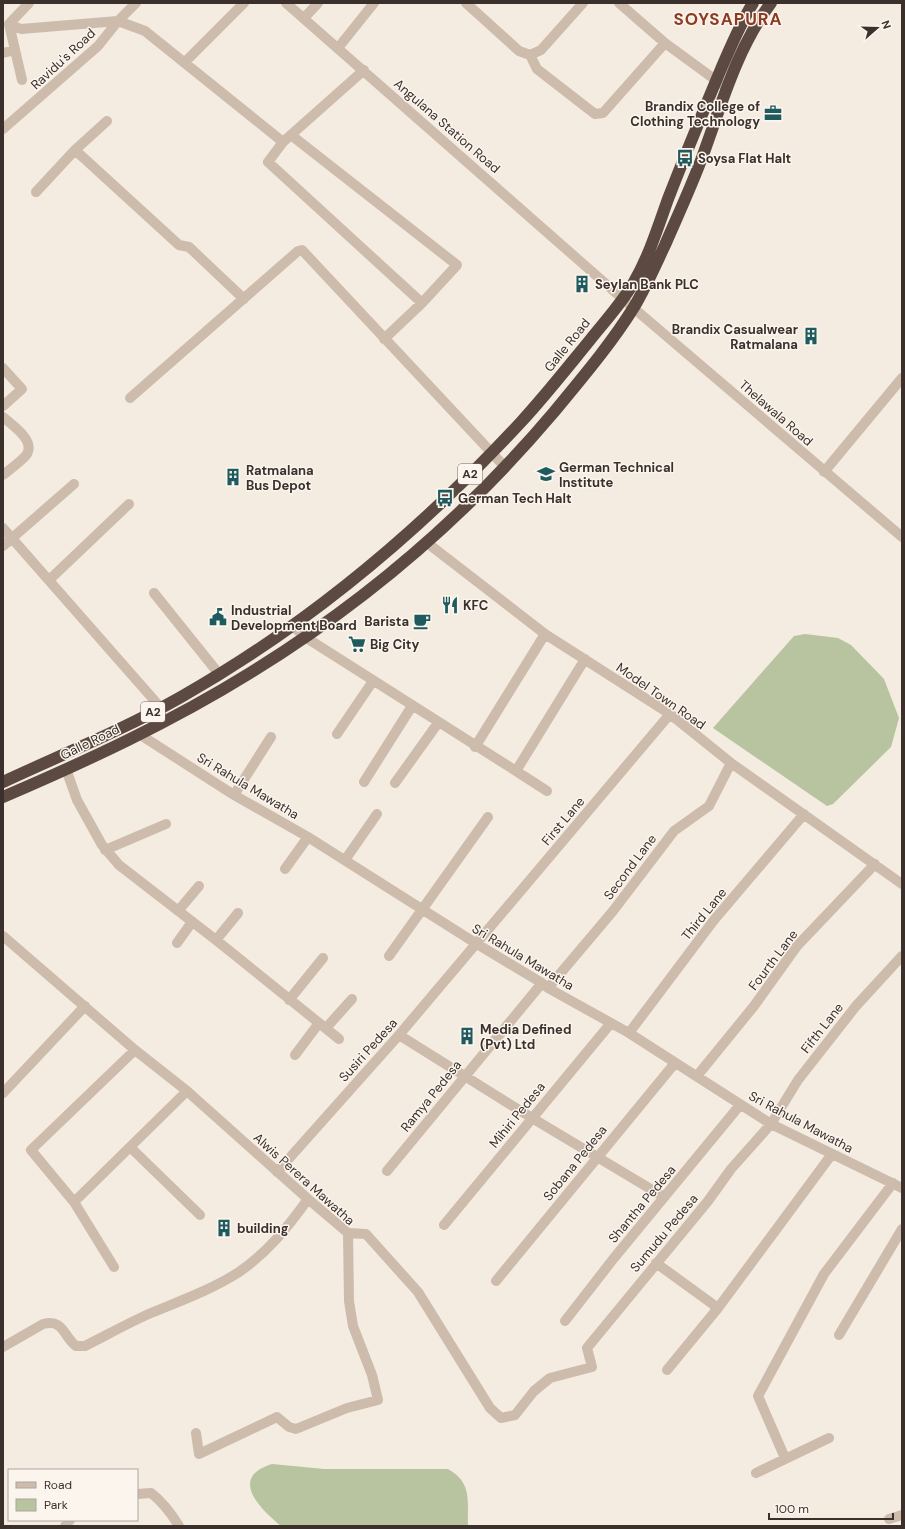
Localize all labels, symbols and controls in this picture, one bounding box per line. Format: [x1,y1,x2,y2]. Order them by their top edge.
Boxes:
district label: SOYSAPURA [673,8,783,30]
north arrow [857,8,897,48]
text: N [878,18,894,31]
street label: Ravidu's Road [27,25,99,93]
street label: Angulana Station Road [390,75,504,177]
place label: Brandix College of Clothing Technology [630,98,760,130]
office icon: Brandix College of Clothing Technology [763,103,783,123]
bus stop icon: Soysa Flat Halt [675,148,695,168]
place label: Soysa Flat Halt [698,150,791,167]
building icon: Seylan Bank PLC [572,274,592,294]
place label: Seylan Bank PLC [595,276,699,293]
street label: Galle Road [540,315,594,375]
place label: Brandix Casualwear Ratmalana [672,321,799,353]
building icon: Brandix Casualwear Ratmalana [801,326,821,346]
street label: Thelawala Road [736,376,816,450]
place label: German Technical Institute [559,459,674,491]
place label: Ratmalana Bus Depot [246,462,314,494]
road number: A2 [458,464,482,484]
school or university icon: German Technical Institute [536,464,556,484]
building icon: Ratmalana Bus Depot [223,467,243,487]
bus stop icon: German Tech Halt [435,488,455,508]
place label: German Tech Halt [458,490,572,507]
restaurant icon: KFC [440,595,460,615]
place label: KFC [463,597,488,614]
place label: Industrial Development Board [231,602,357,634]
public building icon: Industrial Development Board [208,607,228,627]
cafe icon: Barista [412,611,432,631]
place label: Barista [364,613,409,630]
supermarket icon: Big City [347,634,367,654]
place label: Big City [370,636,419,653]
street label: Model Town Road [613,659,709,733]
road number: A2 [141,702,165,722]
street label: Galle Road [58,720,122,764]
street label: Sri Rahula Mawatha [194,749,302,823]
street label: First Lane [538,793,588,849]
street label: Second Lane [600,831,660,903]
street label: Third Lane [678,884,730,944]
street label: Sri Rahula Mawatha [469,920,577,994]
street label: Fourth Lane [745,926,801,994]
street label: Fifth Lane [797,999,847,1057]
street label: Susiri Pedesa [335,1015,401,1085]
place label: Media Defined (Pvt) Ltd [480,1021,571,1053]
building icon: Media Defined (Pvt) Ltd [457,1026,477,1046]
street label: Ramya Pedesa [397,1057,465,1135]
street label: Mihiri Pedesa [485,1079,549,1151]
street label: Sri Rahula Mawatha [746,1087,856,1157]
street label: Sobana Pedesa [539,1122,611,1204]
street label: Alwis Perera Mawatha [250,1129,358,1229]
street label: Shantha Pedesa [605,1162,679,1246]
street label: Sumudu Pedesa [626,1190,702,1276]
building icon: building [214,1218,234,1238]
place label: building [237,1220,289,1237]
legend [8,1469,138,1521]
text: Road [44,1477,72,1493]
scale bar [769,1495,893,1521]
text: Park [44,1497,68,1513]
text: 100 m [775,1501,809,1517]

